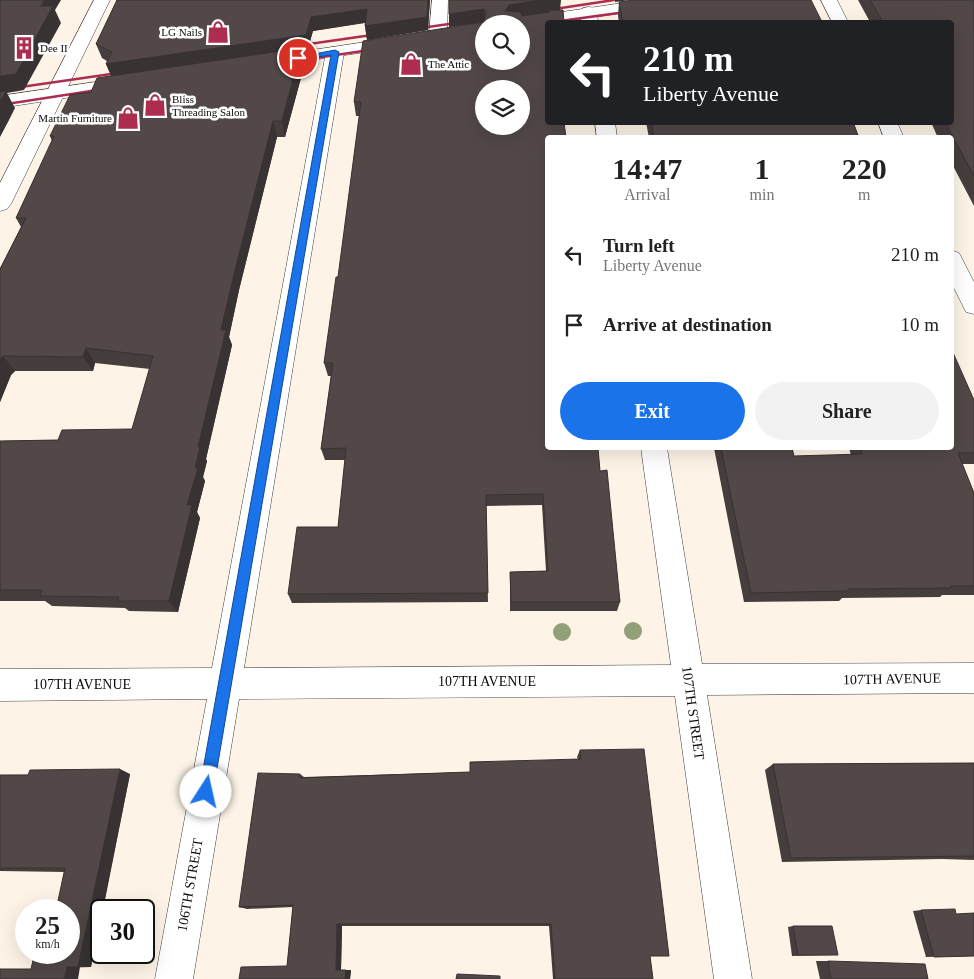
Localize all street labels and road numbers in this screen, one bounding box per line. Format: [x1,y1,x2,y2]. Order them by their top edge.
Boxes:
street label: 107TH STREET [679,665,707,761]
street label: 107TH AVENUE [843,671,941,687]
street label: 107TH AVENUE [438,674,536,689]
street label: 107TH AVENUE [33,677,131,692]
street label: 106TH STREET [174,837,206,933]

